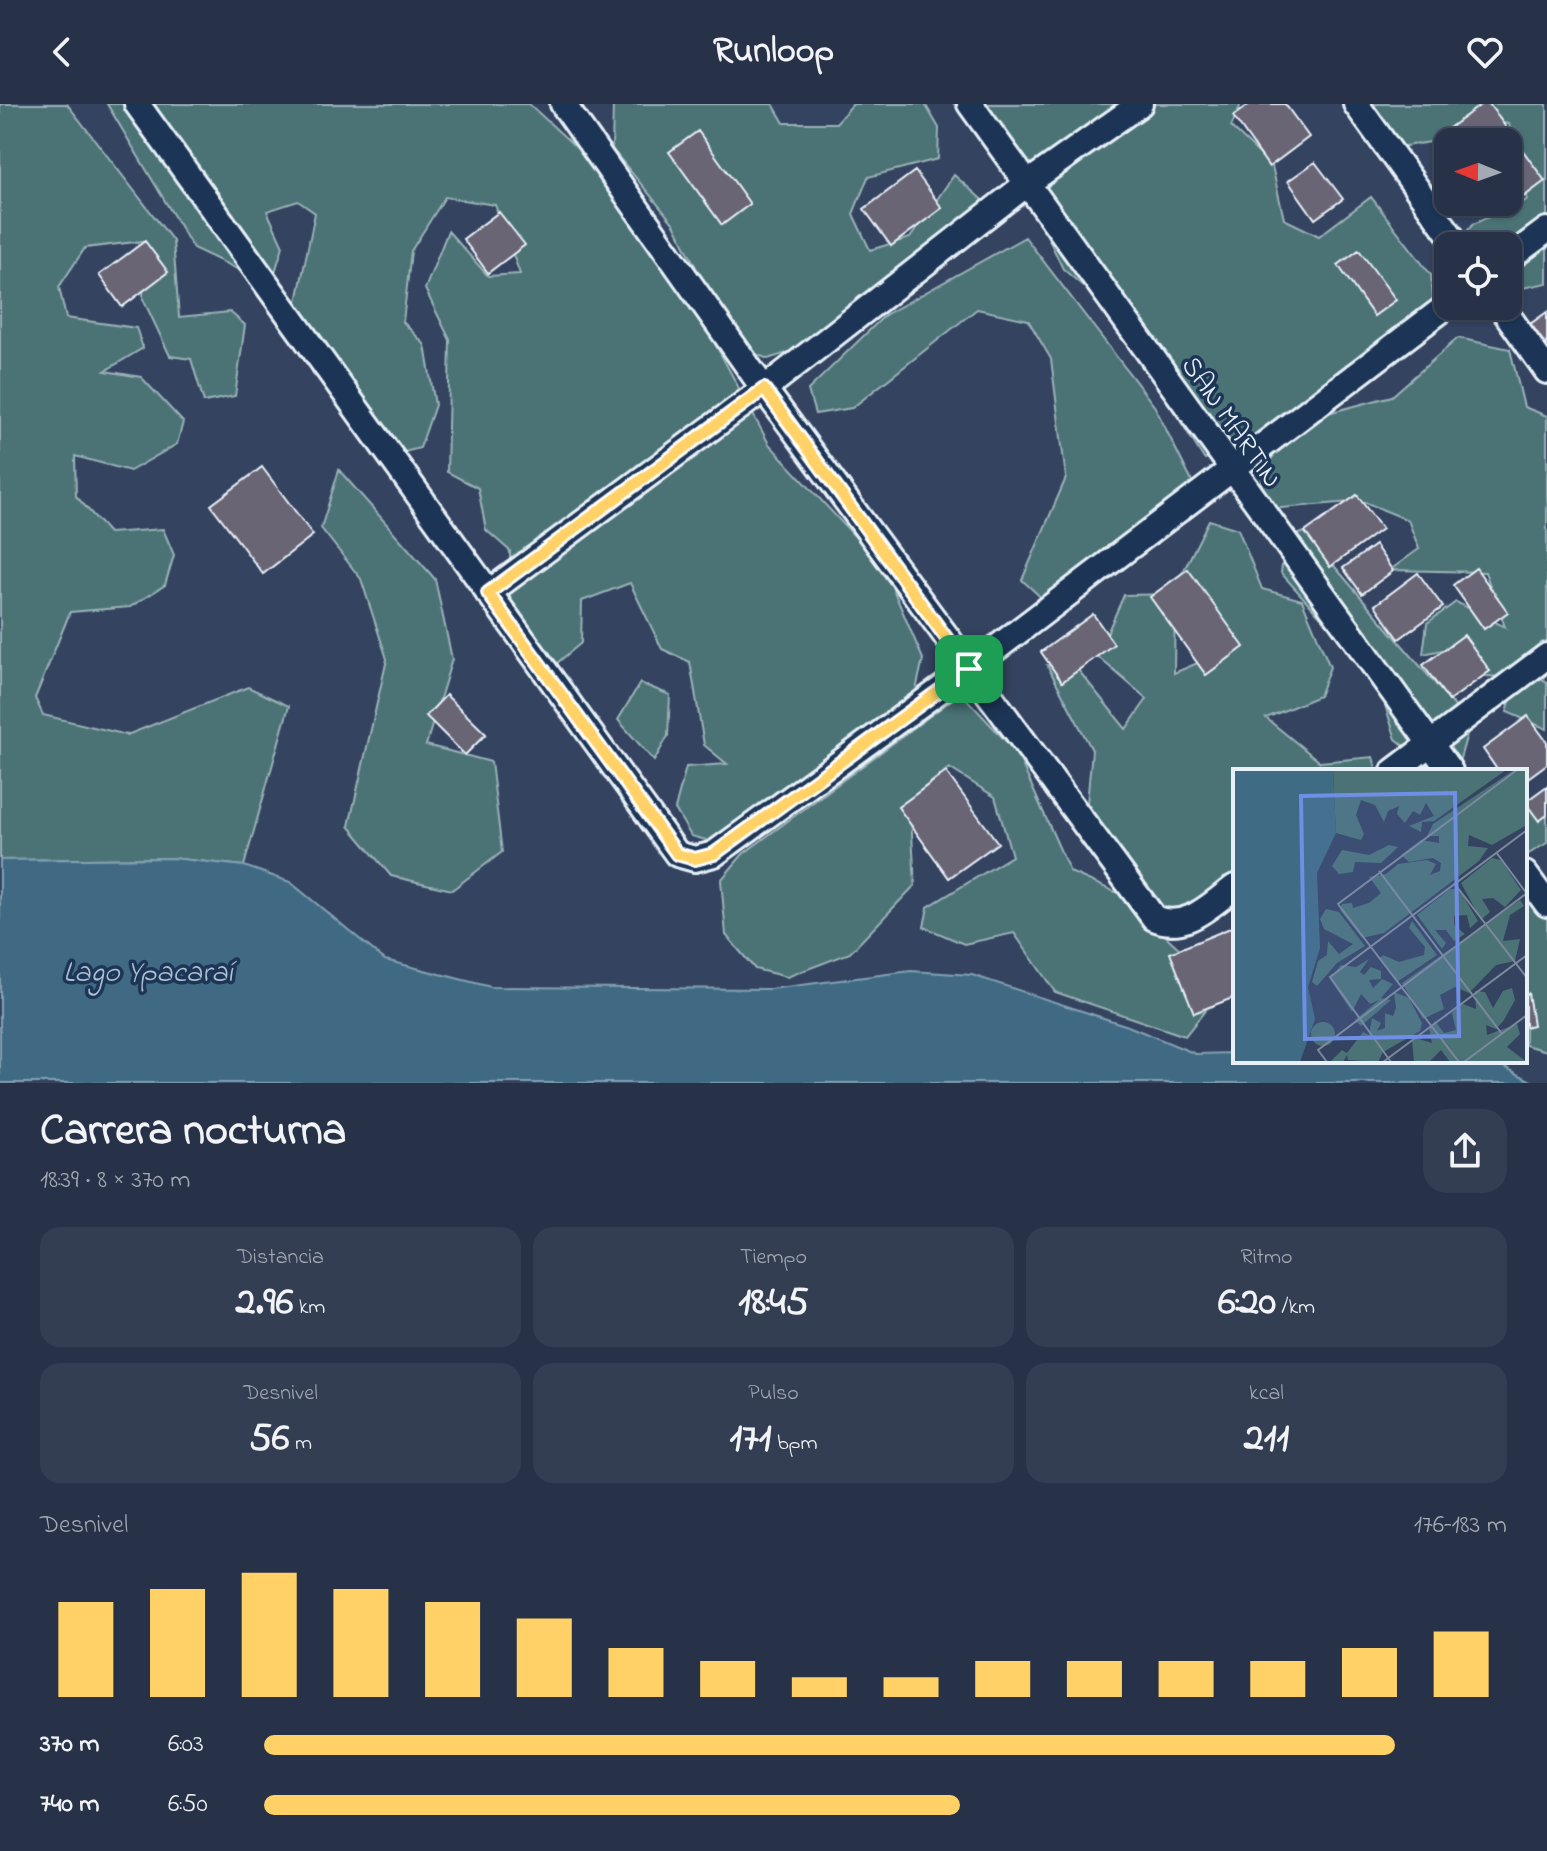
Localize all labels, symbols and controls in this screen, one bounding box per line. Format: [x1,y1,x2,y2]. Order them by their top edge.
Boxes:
text: Runloop [713,26,834,79]
icon: back [40,30,84,74]
icon: heart [1463,30,1507,74]
north arrow [1434,128,1522,216]
map controls [1434,128,1522,320]
button: locate [1434,232,1522,320]
street label: SAN MARTIN [1170,349,1291,497]
pin [935,635,1003,703]
icon: arrive [947,647,991,691]
inset map [1233,769,1527,1063]
water label: Lago Ypacaraí [63,952,237,996]
text: Carrera nocturna [40,1100,346,1164]
button: share [1423,1109,1507,1193]
text: 18:39 · 8 × 370 m [40,1162,191,1200]
text: Distancia [237,1242,324,1274]
text: Tiempo [740,1242,807,1274]
text: Ritmo [1240,1242,1293,1274]
text: 2.96 [236,1274,293,1333]
text: 18:45 [738,1274,809,1333]
text: 6:20 [1218,1274,1276,1333]
text: km [293,1292,325,1324]
text: /km [1276,1292,1315,1324]
text: Desnivel [243,1378,318,1410]
text: Pulso [748,1378,799,1410]
text: kcal [1249,1378,1284,1410]
text: 56 [249,1410,289,1469]
text: 171 [729,1410,771,1469]
text: 211 [1244,1410,1289,1469]
text: m [289,1428,312,1460]
text: bpm [771,1428,818,1460]
text: Desnivel [40,1507,128,1545]
text: 176–183 m [1414,1507,1507,1545]
text: 370 m [40,1726,99,1764]
text: 6:03 [168,1726,204,1764]
text: 740 m [40,1786,99,1824]
text: 6:50 [168,1786,208,1824]

